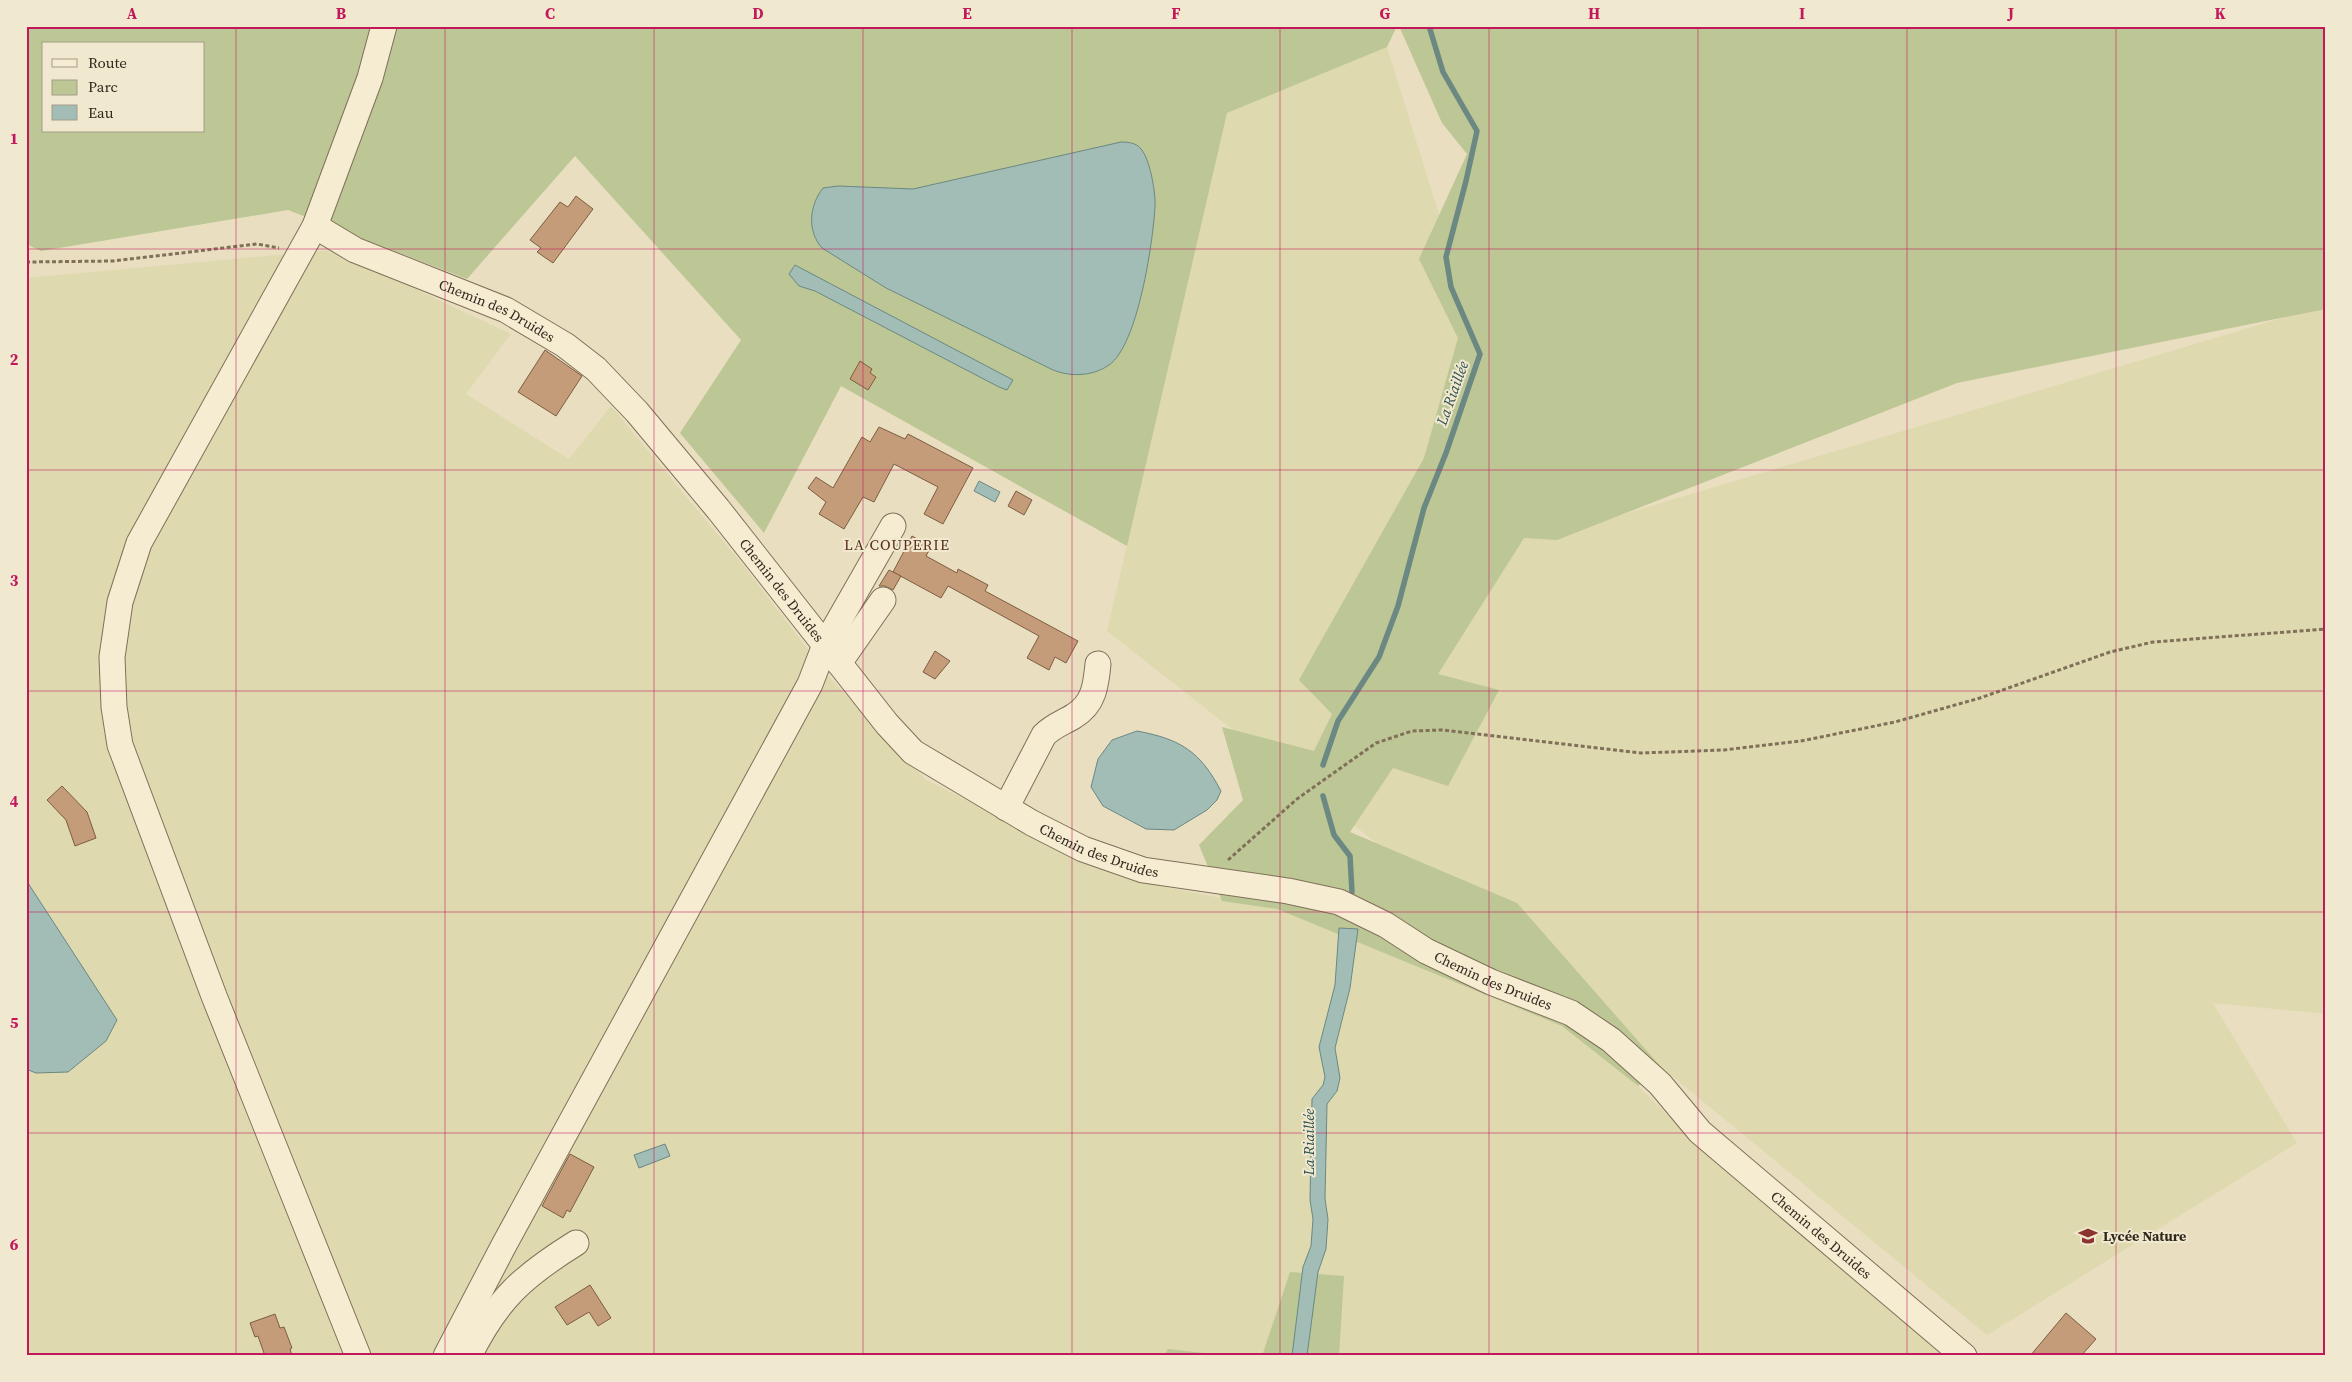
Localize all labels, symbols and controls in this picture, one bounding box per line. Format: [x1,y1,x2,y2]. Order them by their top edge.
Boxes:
text: A [127,2,138,24]
text: B [336,2,347,24]
text: C [545,2,555,24]
text: D [752,2,764,24]
text: E [962,2,972,24]
text: F [1171,2,1181,24]
text: G [1380,2,1391,24]
text: H [1588,2,1600,24]
text: I [1799,2,1805,24]
text: J [2007,2,2014,24]
text: K [2214,2,2226,24]
legend [42,42,205,132]
text: Route [88,52,127,73]
text: Parc [88,76,118,97]
text: Eau [88,102,114,123]
text: 1 [10,127,18,149]
street label: Chemin des Druides [436,274,559,347]
text: 2 [10,348,19,370]
water label: La Riaillée [1430,358,1473,429]
street label: Chemin des Druides [735,534,829,646]
district label: LA COUPERIE [844,534,950,555]
text: 3 [10,569,19,591]
text: 4 [10,790,19,812]
street label: Chemin des Druides [1036,818,1160,882]
street label: Chemin des Druides [1431,946,1555,1015]
text: 5 [10,1011,19,1033]
water label: La Riaillée [1298,1109,1319,1176]
street label: Chemin des Druides [1766,1186,1876,1284]
school or university icon: Lycée Nature [2077,1225,2099,1247]
place label: Lycée Nature [2103,1226,2186,1246]
text: 6 [10,1233,19,1255]

